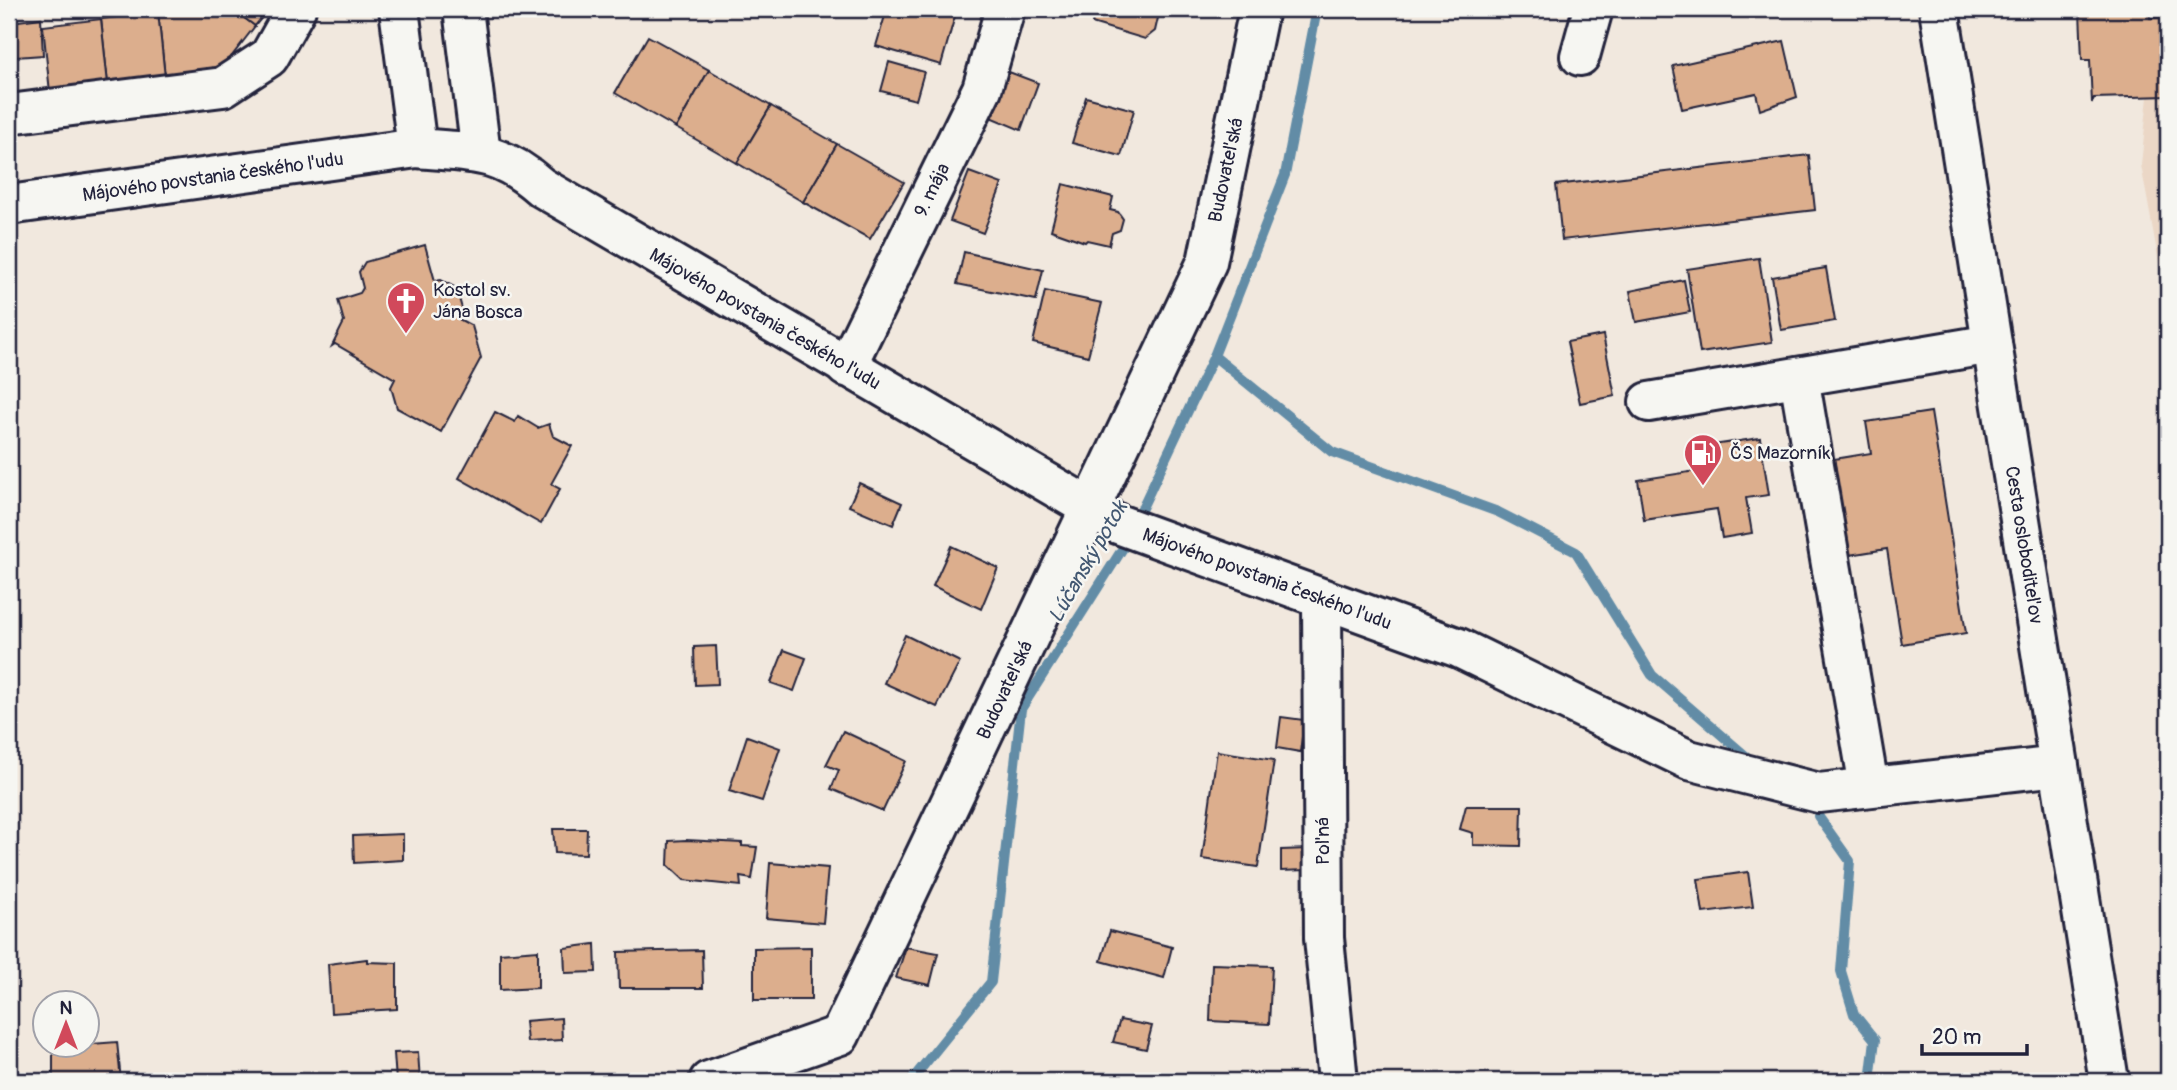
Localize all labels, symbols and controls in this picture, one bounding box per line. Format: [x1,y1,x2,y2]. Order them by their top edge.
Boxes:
street label: Budovateľská [1203,115,1249,224]
street label: Májového povstania českého ľudu [81,147,345,207]
street label: 9. mája [909,159,955,221]
street label: Májového povstania českého ľudu [645,243,885,395]
place label: Kostol sv. Jána Bosca [433,278,523,324]
church icon: Kostol sv. Jána Bosca [385,280,427,335]
fuel station icon: ČS Mazorník [1682,432,1724,487]
place label: ČS Mazorník [1730,441,1831,465]
street label: Cesta osloboditeľov [2000,464,2048,626]
water label: Lúčanský potok [1042,495,1135,627]
street label: Májového povstania českého ľudu [1139,523,1395,635]
street label: Budovateľská [972,637,1038,743]
street label: Poľná [1311,817,1335,865]
north arrow [32,988,102,1058]
text: N [60,996,73,1020]
scale bar [1922,1013,2026,1057]
text: 20 m [1932,1024,1981,1051]

